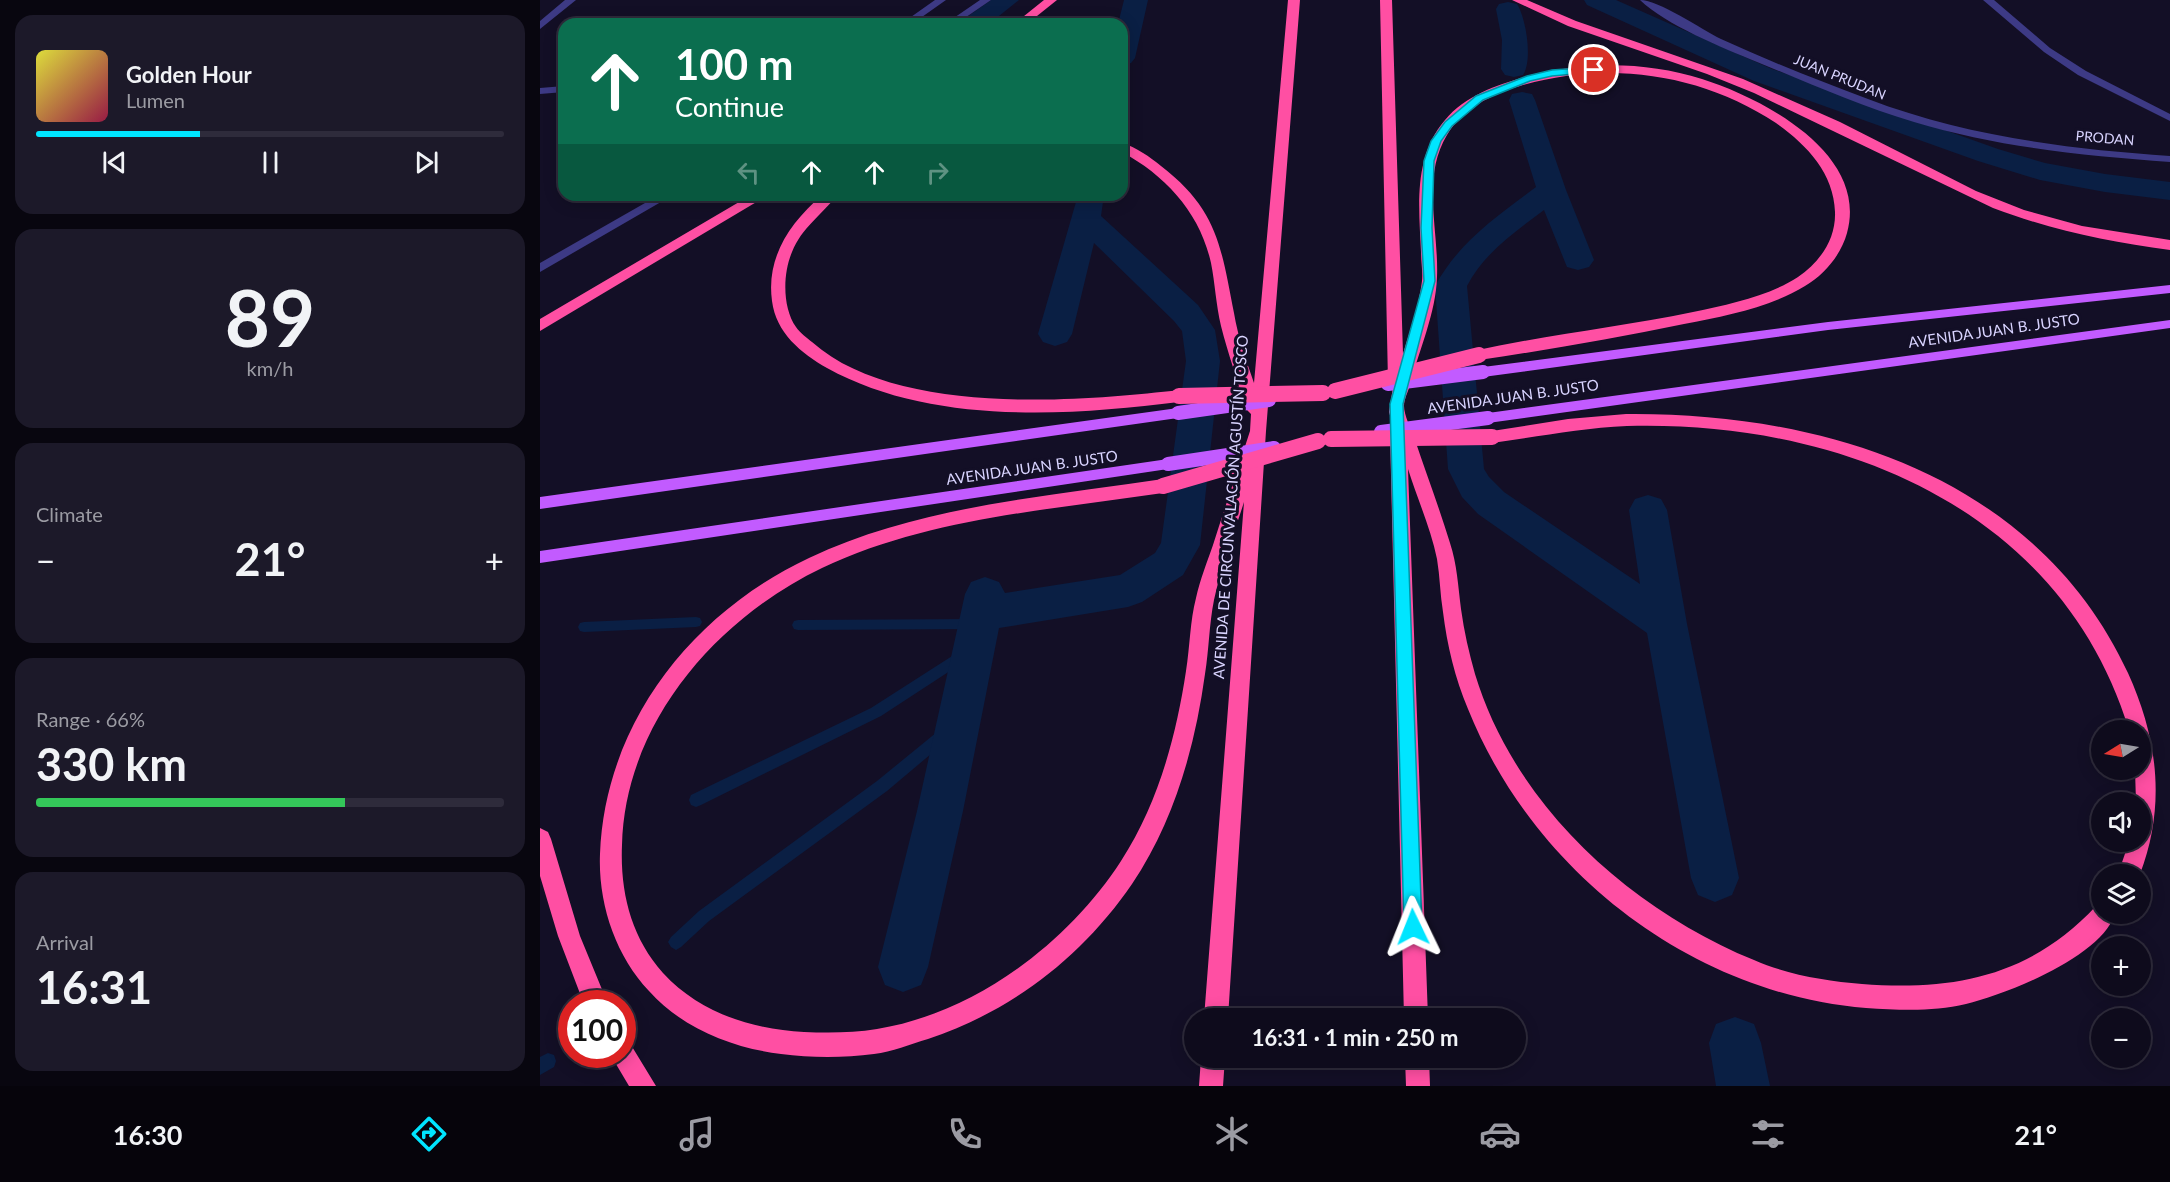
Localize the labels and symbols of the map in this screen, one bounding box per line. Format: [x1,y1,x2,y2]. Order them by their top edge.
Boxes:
pin [1568,44,1619,95]
street label: JUAN PRUDAN [1792,50,1889,103]
street label: PRODAN [2075,126,2135,149]
street label: AVENIDA JUAN B. JUSTO [1907,309,2081,351]
street label: AVENIDA DE CIRCUNVALACIÓN AGUSTÍN TOSCO [1209,334,1251,679]
street label: AVENIDA JUAN B. JUSTO [1426,375,1600,417]
street label: AVENIDA JUAN B. JUSTO [945,446,1119,488]
north arrow [2091,720,2151,780]
position arrow [1381,895,1445,959]
speed limit sign: 100 [558,990,636,1068]

